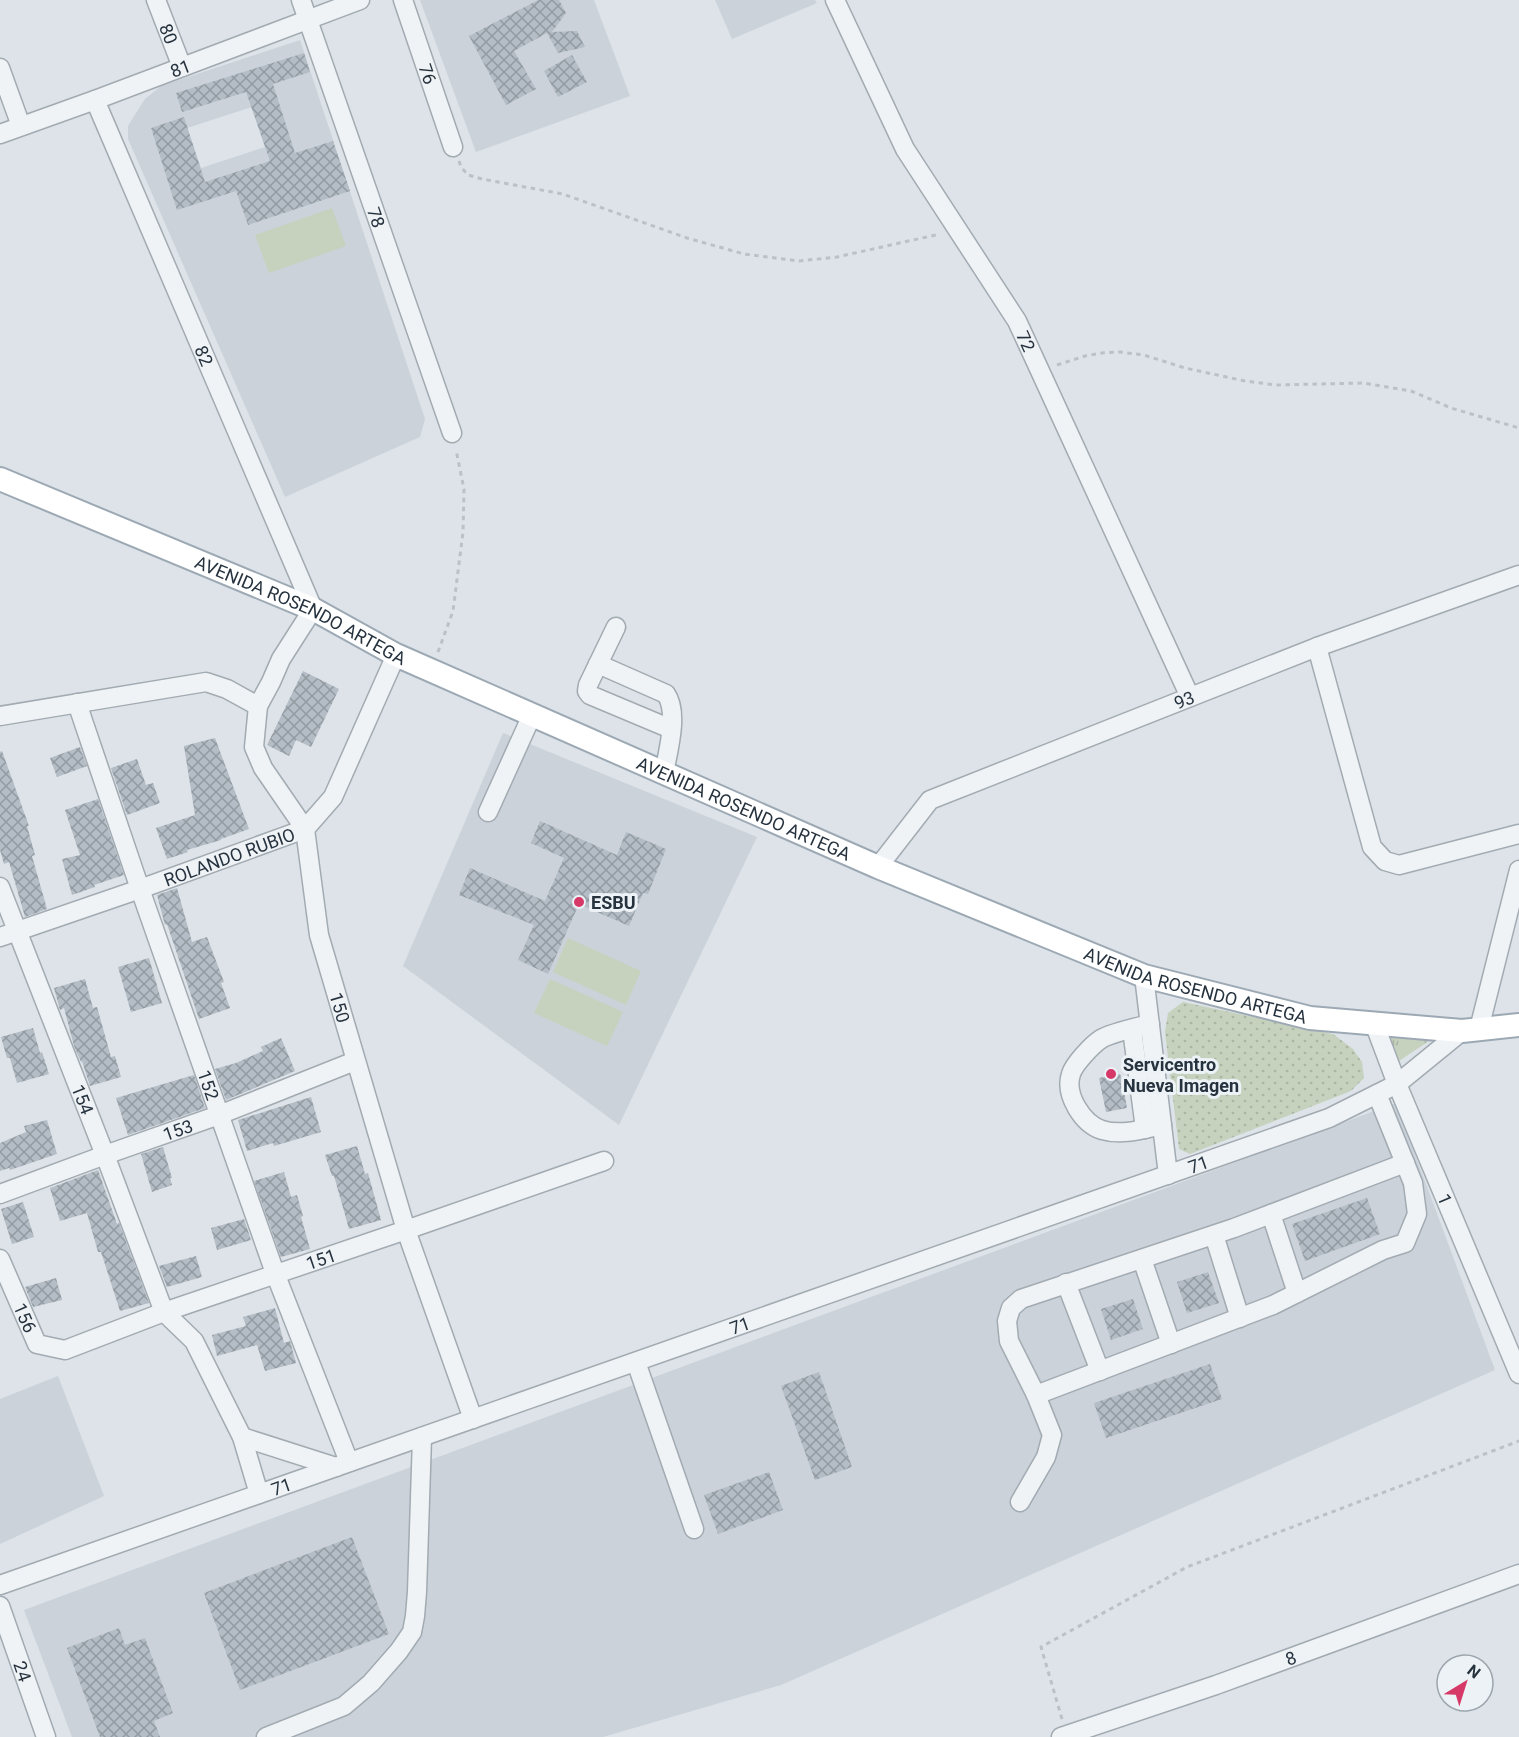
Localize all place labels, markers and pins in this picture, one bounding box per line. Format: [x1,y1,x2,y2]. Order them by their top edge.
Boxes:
place label: ESBU [591,892,636,913]
marker: ESBU [572,895,586,909]
place label: Servicentro Nueva Imagen [1123,1054,1239,1096]
marker: Servicentro Nueva Imagen [1104,1067,1118,1081]

